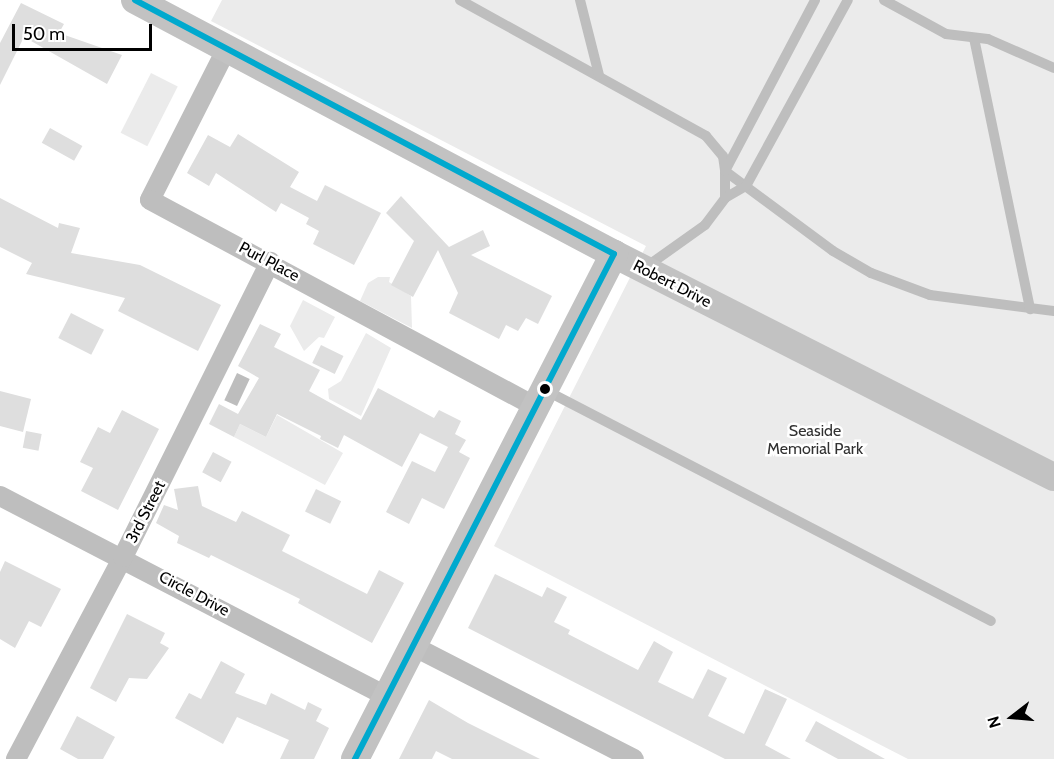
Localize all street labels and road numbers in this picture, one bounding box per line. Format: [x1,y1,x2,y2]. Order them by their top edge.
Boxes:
street label: Purl Place [235,238,303,286]
street label: Robert Drive [630,256,714,312]
street label: 3rd Street [122,478,170,546]
street label: Circle Drive [155,567,233,621]

